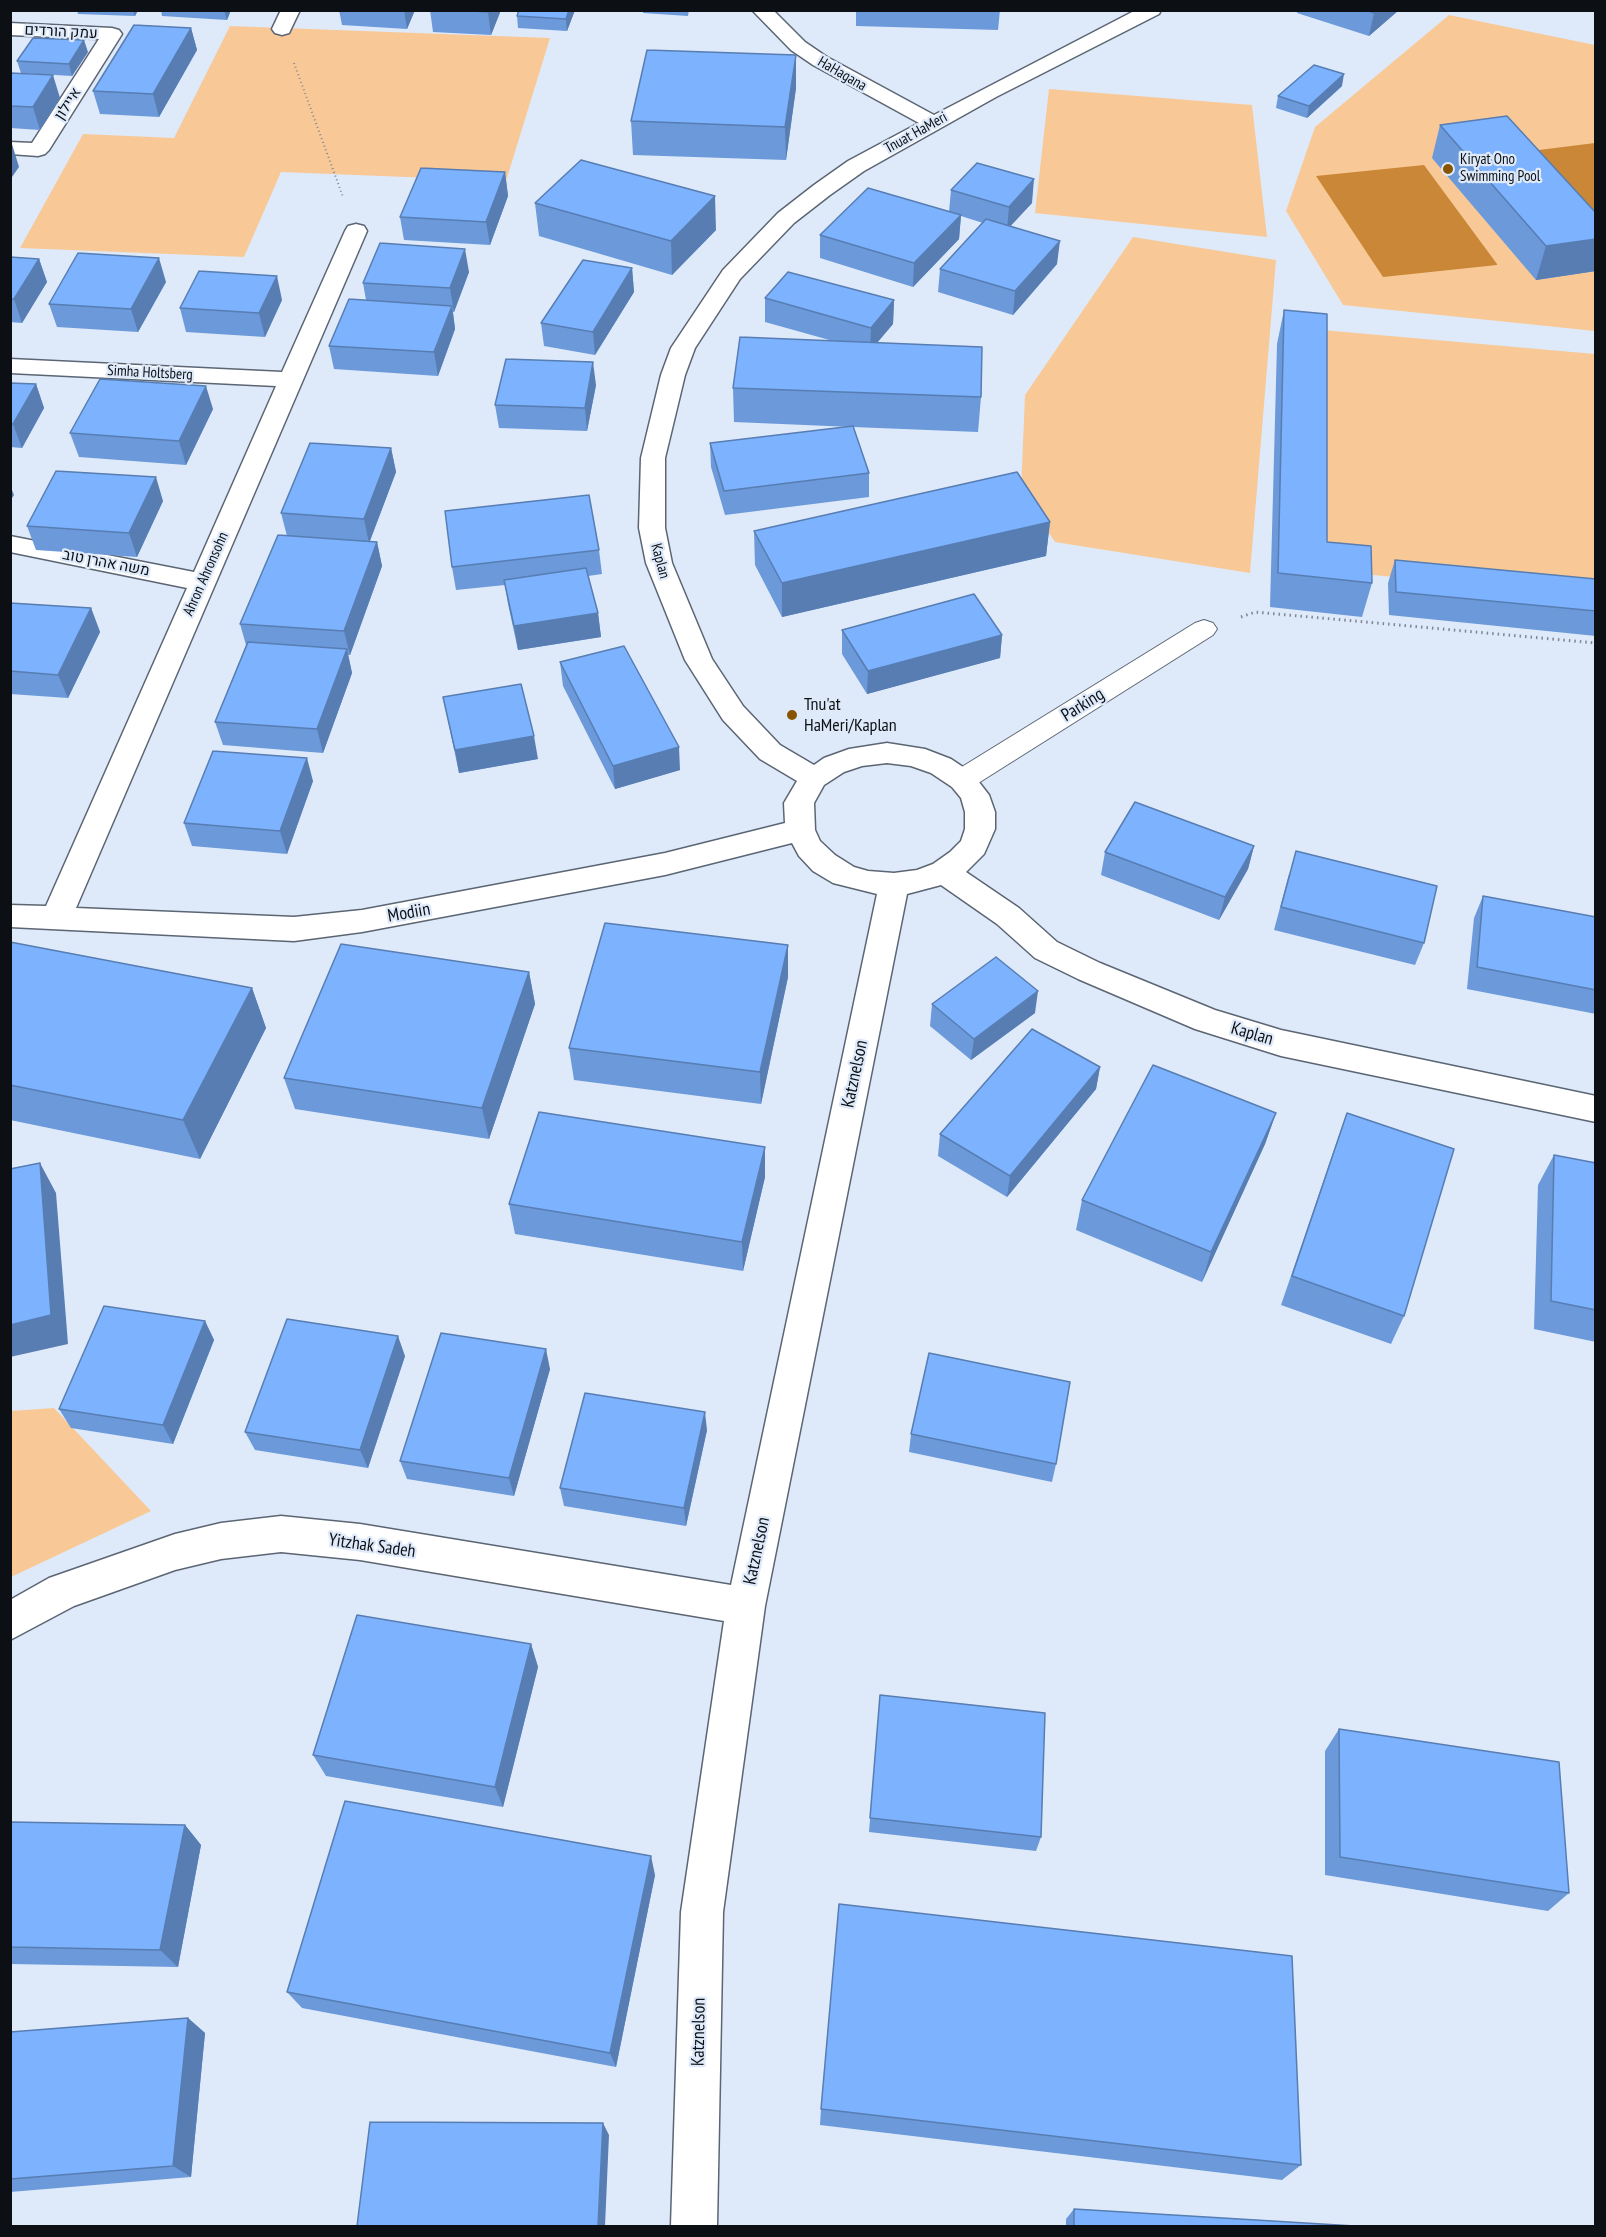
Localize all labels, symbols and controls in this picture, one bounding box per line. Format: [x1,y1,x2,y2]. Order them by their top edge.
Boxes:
street label: עמק הורדים [24,21,98,43]
street label: HaHagana [814,53,870,95]
street label: איילון [51,84,85,124]
street label: Tnuat HaMeri [881,108,951,158]
place label: Kiryat Ono Swimming Pool [1460,151,1540,186]
marker: Kiryat Ono Swimming Pool [1441,162,1455,176]
street label: Simha Holtsberg [107,362,193,384]
street label: Ahron Ahronsohn [180,529,232,619]
street label: Kaplan [647,541,673,581]
street label: משה אהרן טוב [61,546,151,580]
street label: Parking [1058,684,1108,726]
place label: Tnu'at HaMeri/Kaplan [804,694,897,736]
marker: Tnu'at HaMeri/Kaplan [785,708,799,722]
street label: Modiin [386,899,432,927]
street label: Kaplan [1228,1018,1276,1050]
street label: Katznelson [837,1038,873,1110]
street label: Katznelson [739,1515,775,1587]
street label: Yitzhak Sadeh [327,1529,417,1563]
street label: Katznelson [688,1998,710,2066]

